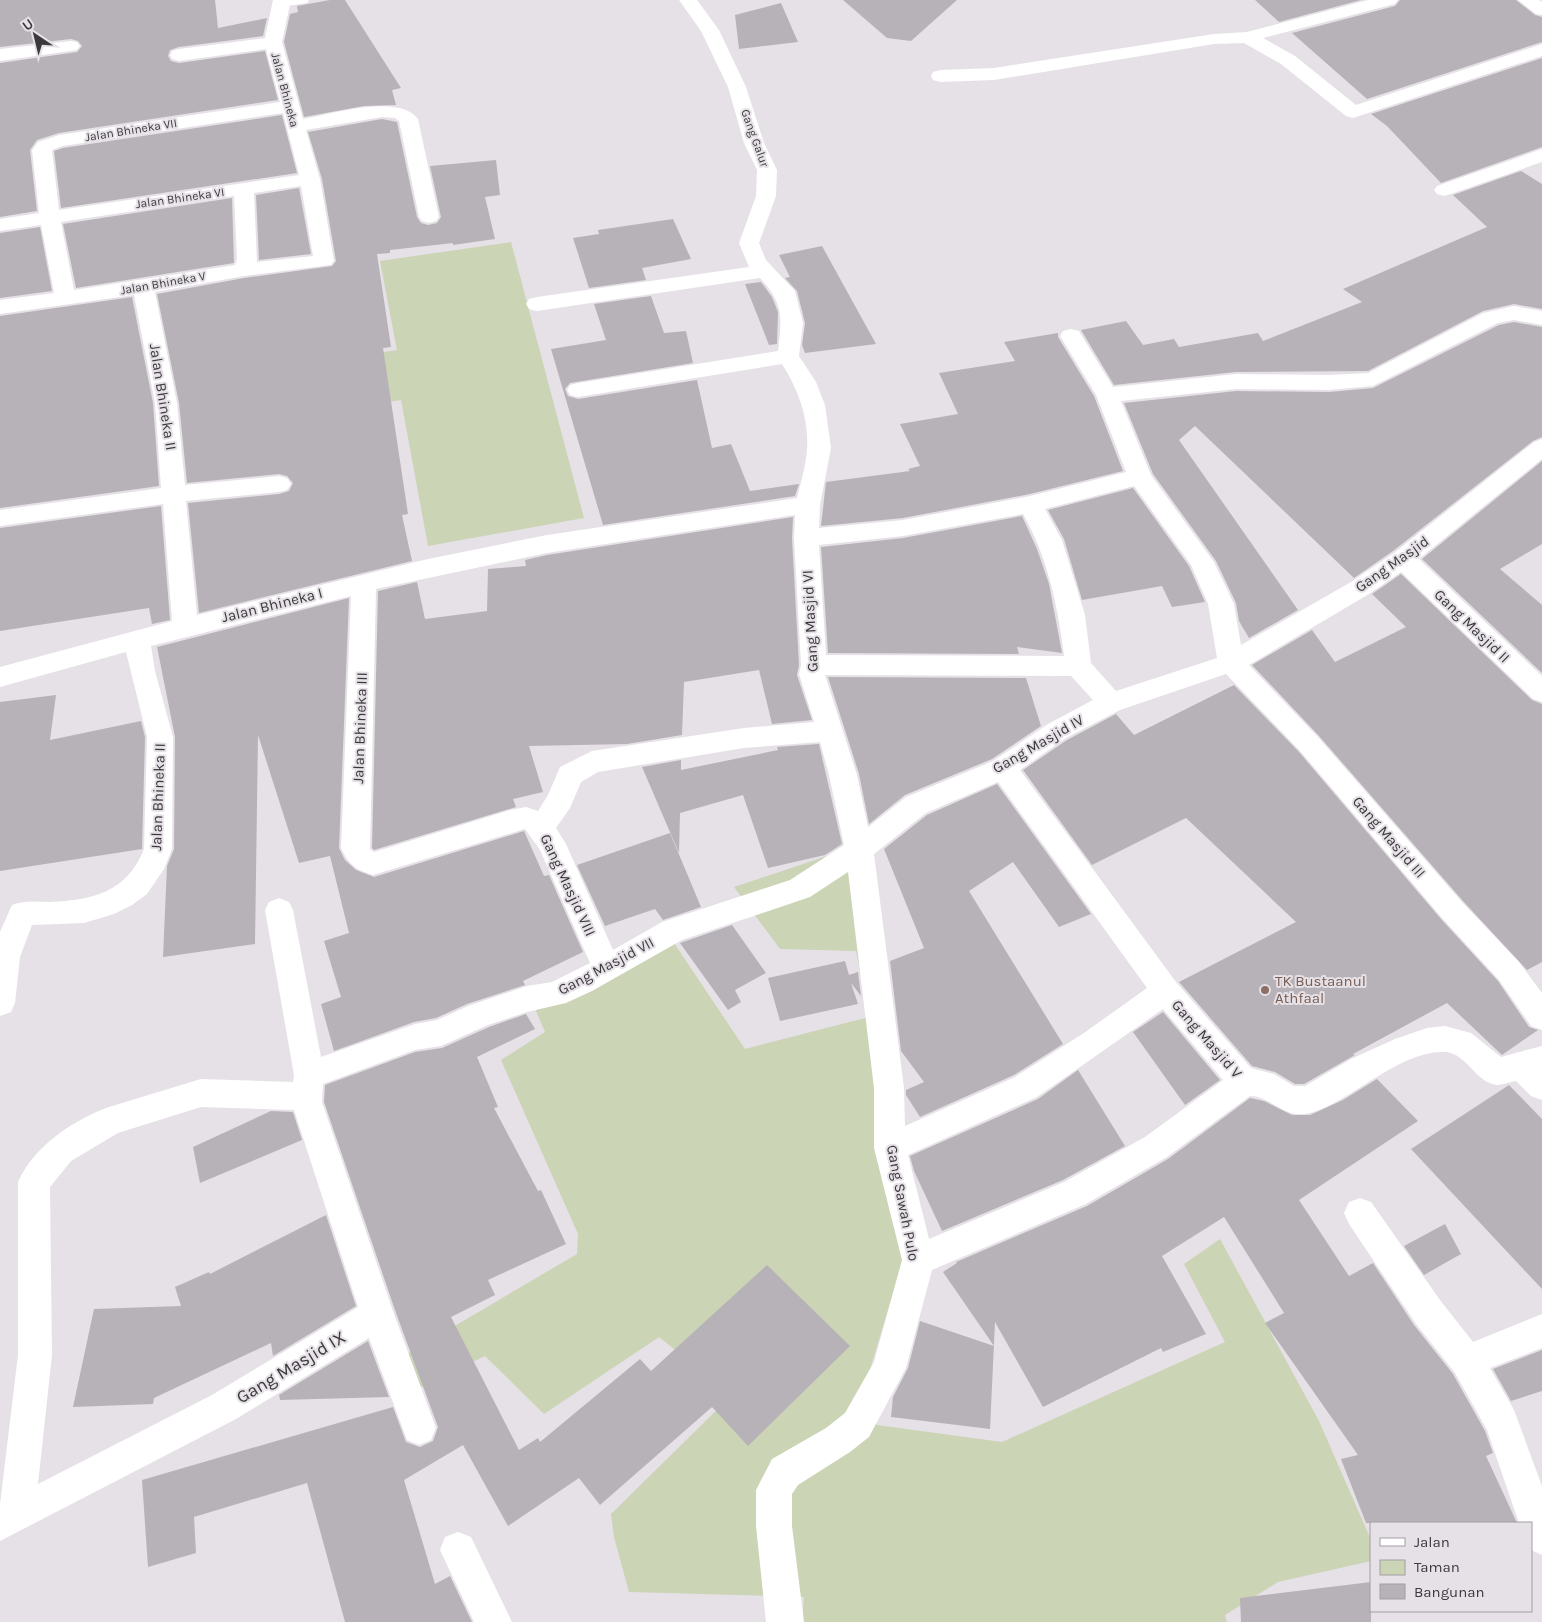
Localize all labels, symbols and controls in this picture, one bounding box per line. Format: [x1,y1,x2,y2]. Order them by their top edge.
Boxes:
north arrow [10,10,60,60]
text: U [19,15,37,34]
street label: Jalan Bhineka [268,51,302,129]
street label: Gang Galur [738,107,772,169]
street label: Jalan Bhineka VII [84,116,178,144]
street label: Jalan Bhineka VI [135,185,225,211]
street label: Jalan Bhineka V [119,269,207,297]
street label: Jalan Bhineka II [146,342,180,452]
street label: Gang Masjid [1352,532,1432,596]
street label: Gang Masjid VI [798,570,822,672]
street label: Jalan Bhineka I [220,584,324,626]
street label: Gang Masjid II [1431,586,1513,666]
street label: Jalan Bhineka III [349,672,371,784]
street label: Gang Masjid IV [989,710,1087,777]
street label: Jalan Bhineka II [147,743,169,851]
street label: Gang Masjid III [1349,793,1429,881]
street label: Gang Masjid VIII [536,831,600,939]
street label: Gang Masjid VII [555,933,657,999]
place label: TK Bustaanul Athfaal [1275,972,1366,1007]
marker: TK Bustaanul Athfaal [1259,984,1271,996]
street label: Gang Masjid V [1168,996,1246,1082]
street label: Gang Sawah Pulo [883,1143,923,1263]
street label: Gang Masjid IX [232,1326,350,1408]
legend [1370,1522,1532,1612]
text: Jalan [1414,1533,1450,1551]
text: Taman [1414,1558,1460,1576]
text: Bangunan [1414,1583,1485,1601]

